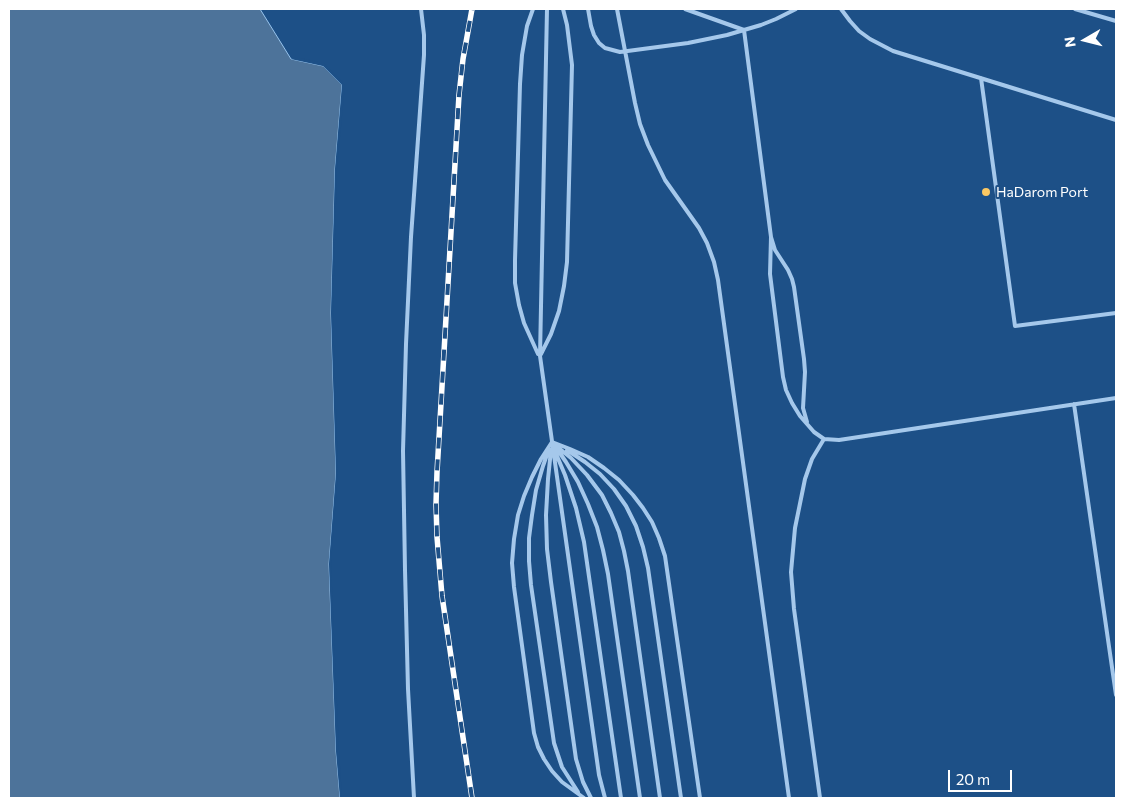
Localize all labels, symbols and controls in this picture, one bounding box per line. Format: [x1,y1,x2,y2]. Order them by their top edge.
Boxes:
north arrow [1060,15,1110,65]
text: N [1061,36,1079,49]
place label: HaDarom Port [996,184,1088,200]
marker: HaDarom Port [980,186,992,198]
scale bar [950,760,1014,792]
text: 20 m [956,770,990,788]

